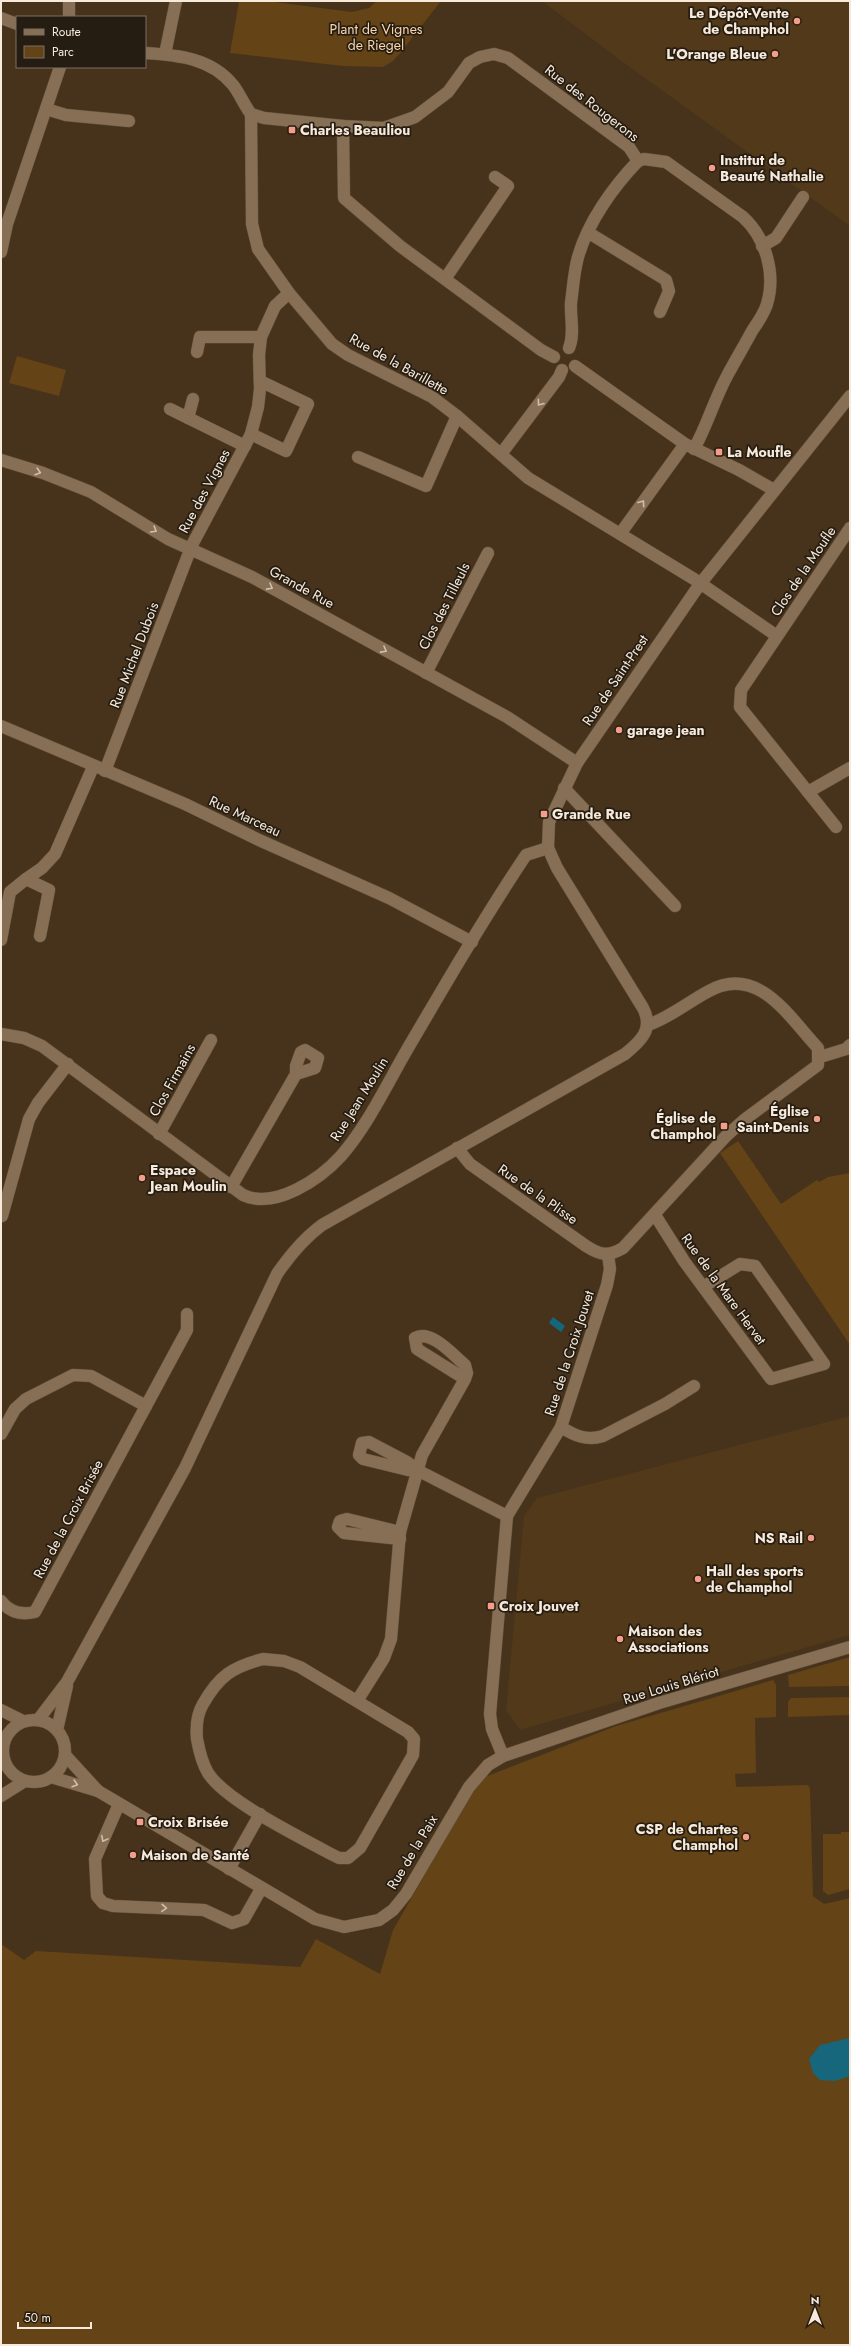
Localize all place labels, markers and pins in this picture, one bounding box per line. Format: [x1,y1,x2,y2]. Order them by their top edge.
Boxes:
place label: Le Dépôt-Vente de Champhol [689,3,789,39]
marker: Le Dépôt-Vente de Champhol [792,16,802,26]
place label: L'Orange Bleue [666,44,767,64]
marker: L'Orange Bleue [770,49,780,59]
place label: Charles Beauliou [300,120,410,140]
marker: Charles Beauliou [287,125,297,135]
place label: Institut de Beauté Nathalie [720,150,824,186]
marker: Institut de Beauté Nathalie [707,163,717,173]
place label: La Moufle [727,442,792,462]
marker: La Moufle [714,447,724,457]
place label: garage jean [627,720,705,740]
marker: garage jean [614,725,624,735]
place label: Grande Rue [552,804,631,824]
marker: Grande Rue [539,809,549,819]
place label: Église Saint-Denis [737,1101,810,1137]
place label: Église de Champhol [651,1108,716,1144]
marker: Église Saint-Denis [812,1114,822,1124]
marker: Église de Champhol [719,1121,729,1131]
place label: Espace Jean Moulin [147,1160,227,1196]
marker: Espace Jean Moulin [137,1173,147,1183]
place label: NS Rail [755,1528,803,1548]
marker: NS Rail [806,1533,816,1543]
place label: Hall des sports de Champhol [706,1561,804,1597]
marker: Hall des sports de Champhol [693,1574,703,1584]
place label: Croix Jouvet [499,1596,579,1616]
marker: Croix Jouvet [486,1601,496,1611]
place label: Maison des Associations [627,1621,709,1657]
marker: Maison des Associations [615,1634,625,1644]
place label: Croix Brisée [148,1812,228,1832]
marker: Croix Brisée [135,1817,145,1827]
place label: CSP de Chartes Champhol [636,1819,739,1855]
marker: CSP de Chartes Champhol [741,1832,751,1842]
place label: Maison de Santé [141,1845,249,1865]
marker: Maison de Santé [128,1850,138,1860]

